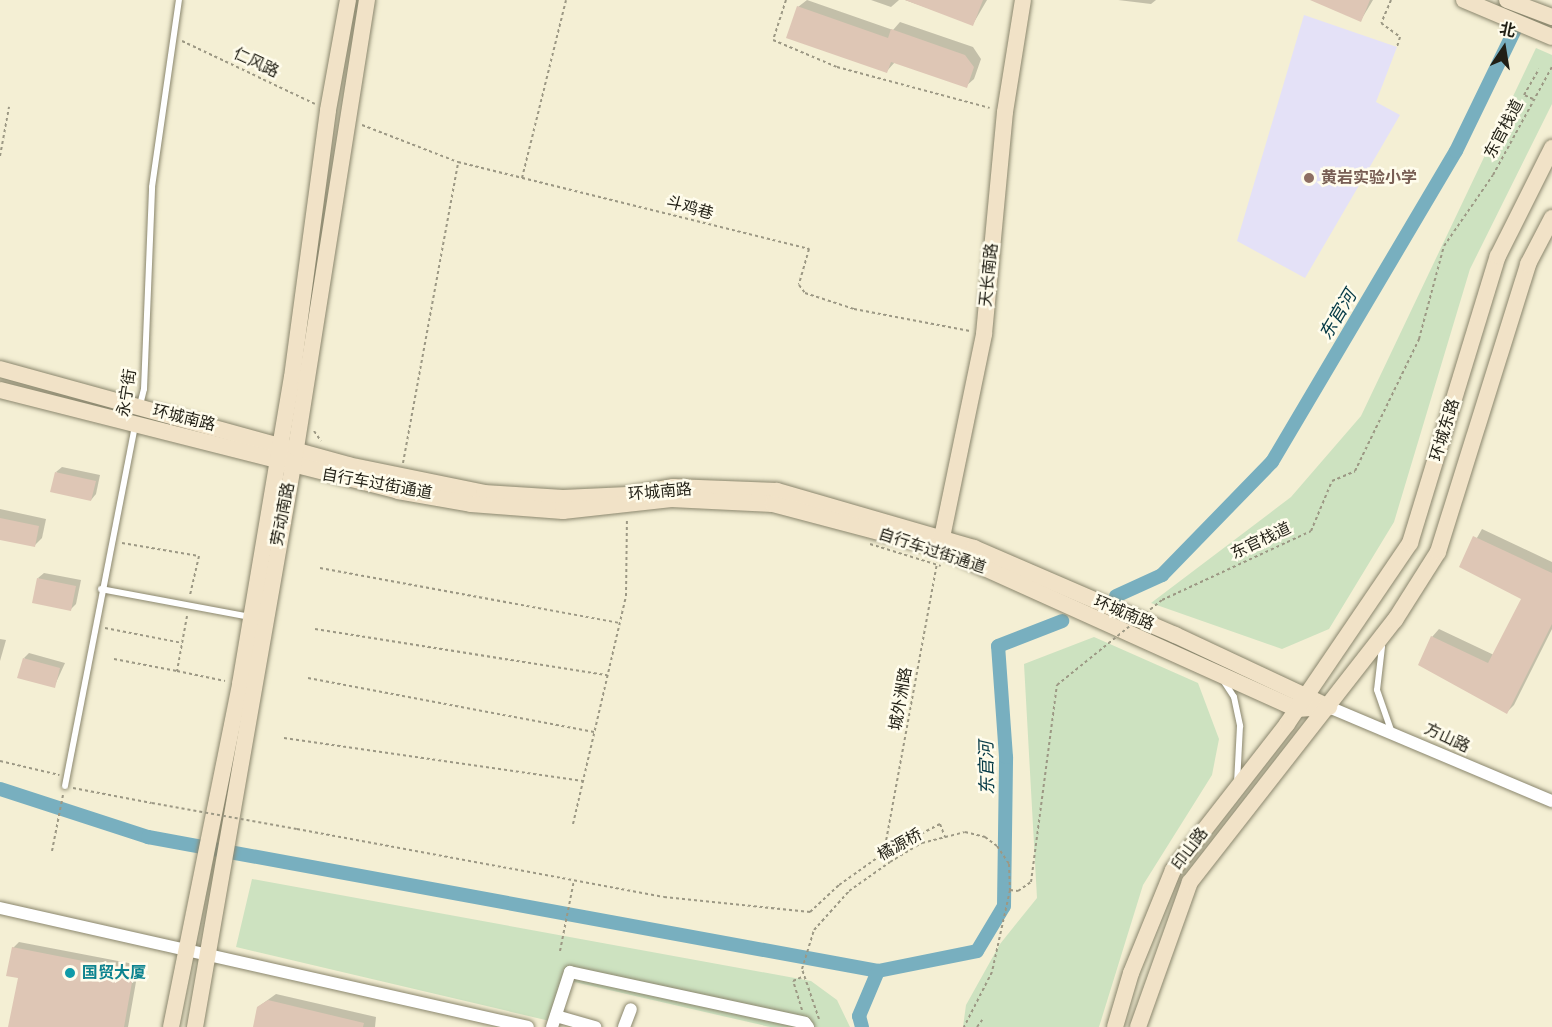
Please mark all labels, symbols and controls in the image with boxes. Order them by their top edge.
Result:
north arrow [1474,18,1534,78]
text: 北 [1498,19,1518,41]
street label: 仁风路 [230,44,282,82]
street label: 东官栈道 [1481,96,1527,162]
place label: 黄岩实验小学 [1321,168,1417,188]
marker: 黄岩实验小学 [1302,171,1316,185]
street label: 斗鸡巷 [664,192,716,224]
street label: 天长南路 [976,242,1002,308]
water label: 东官河 [1315,286,1361,344]
street label: 永宁街 [114,368,140,418]
street label: 环城东路 [1426,397,1464,463]
street label: 环城南路 [151,401,217,435]
street label: 自行车过街通道 [320,465,434,503]
street label: 环城南路 [627,480,693,504]
street label: 劳动南路 [267,481,299,547]
street label: 东官栈道 [1228,519,1294,563]
street label: 自行车过街通道 [876,525,988,577]
street label: 环城南路 [1091,592,1157,634]
street label: 城外洲路 [886,666,916,732]
street label: 方山路 [1421,719,1473,757]
water label: 东官河 [976,741,998,795]
street label: 印山路 [1168,824,1212,874]
street label: 橘源桥 [874,825,926,865]
place label: 国贸大厦 [82,963,146,983]
marker: 国贸大厦 [63,966,77,980]

